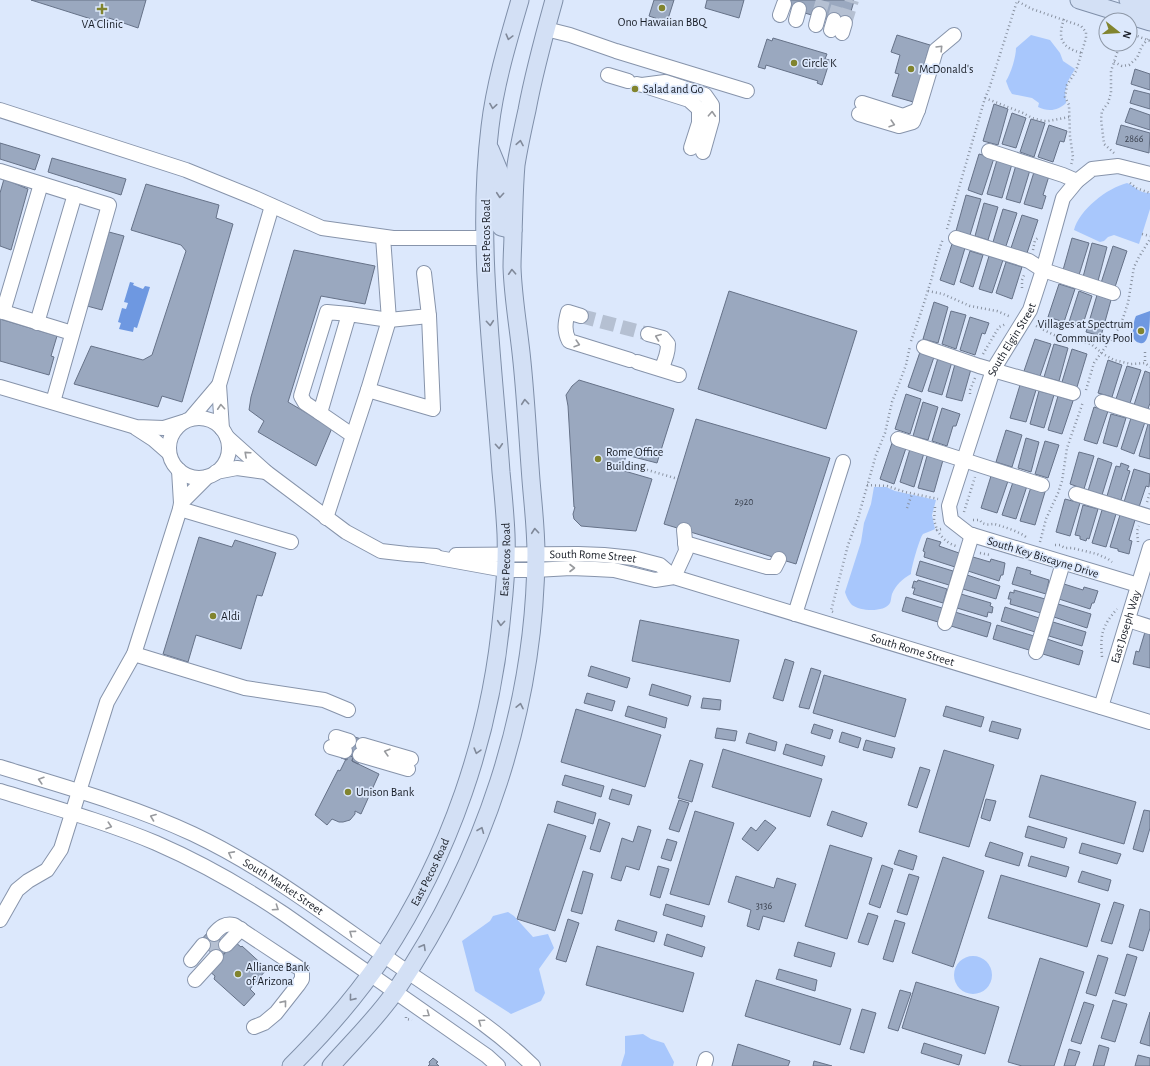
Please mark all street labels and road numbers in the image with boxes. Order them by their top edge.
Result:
street label: East Pecos Road [480,199,492,273]
street label: South Elgin Street [985,301,1038,378]
street label: East Pecos Road [498,522,512,597]
street label: South Key Biscayne Drive [986,534,1100,581]
street label: South Rome Street [549,548,638,565]
street label: East Joseph Way [1109,589,1143,665]
street label: South Rome Street [869,631,956,668]
street label: East Pecos Road [409,836,451,908]
street label: South Market Street [241,856,326,917]

